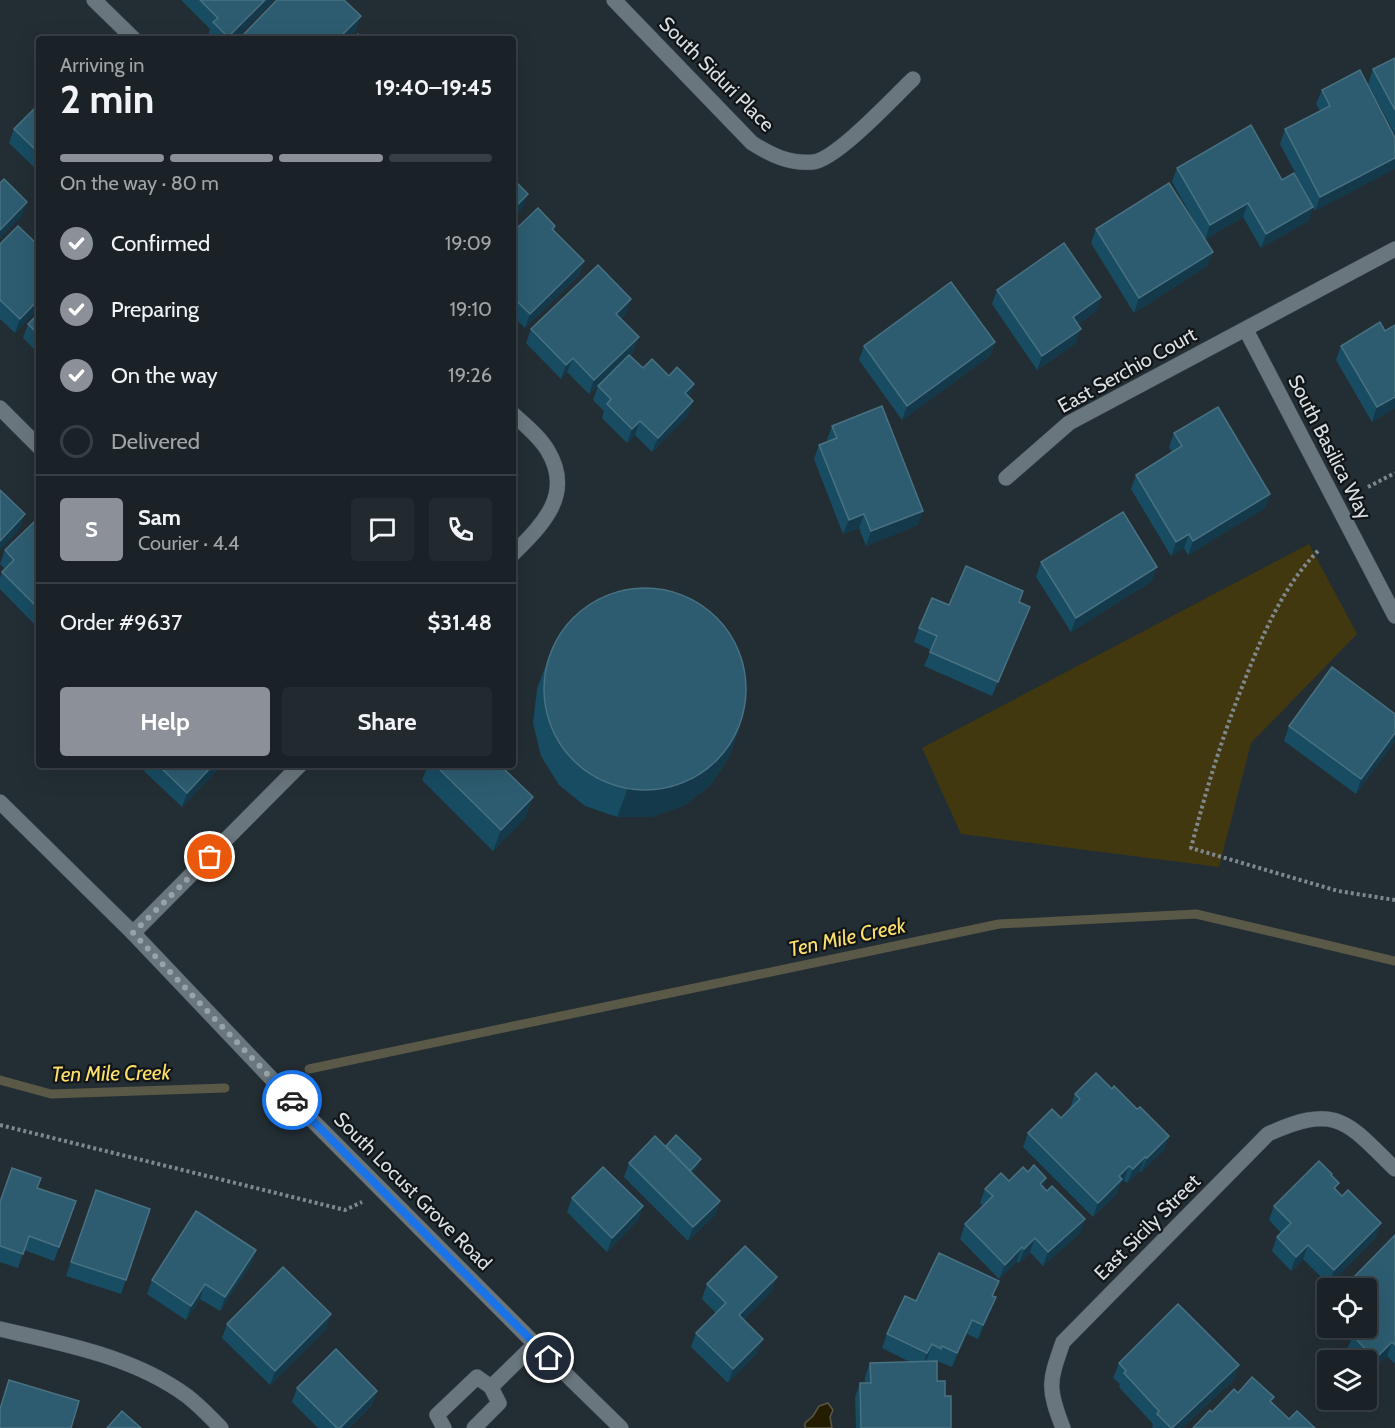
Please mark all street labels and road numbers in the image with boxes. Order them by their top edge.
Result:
street label: South Siduri Place [655,12,779,136]
street label: East Serchio Court [1054,322,1201,418]
street label: South Basilica Way [1283,371,1377,523]
street label: South Locust Grove Road [329,1107,497,1275]
street label: East Sicily Street [1089,1169,1205,1285]

